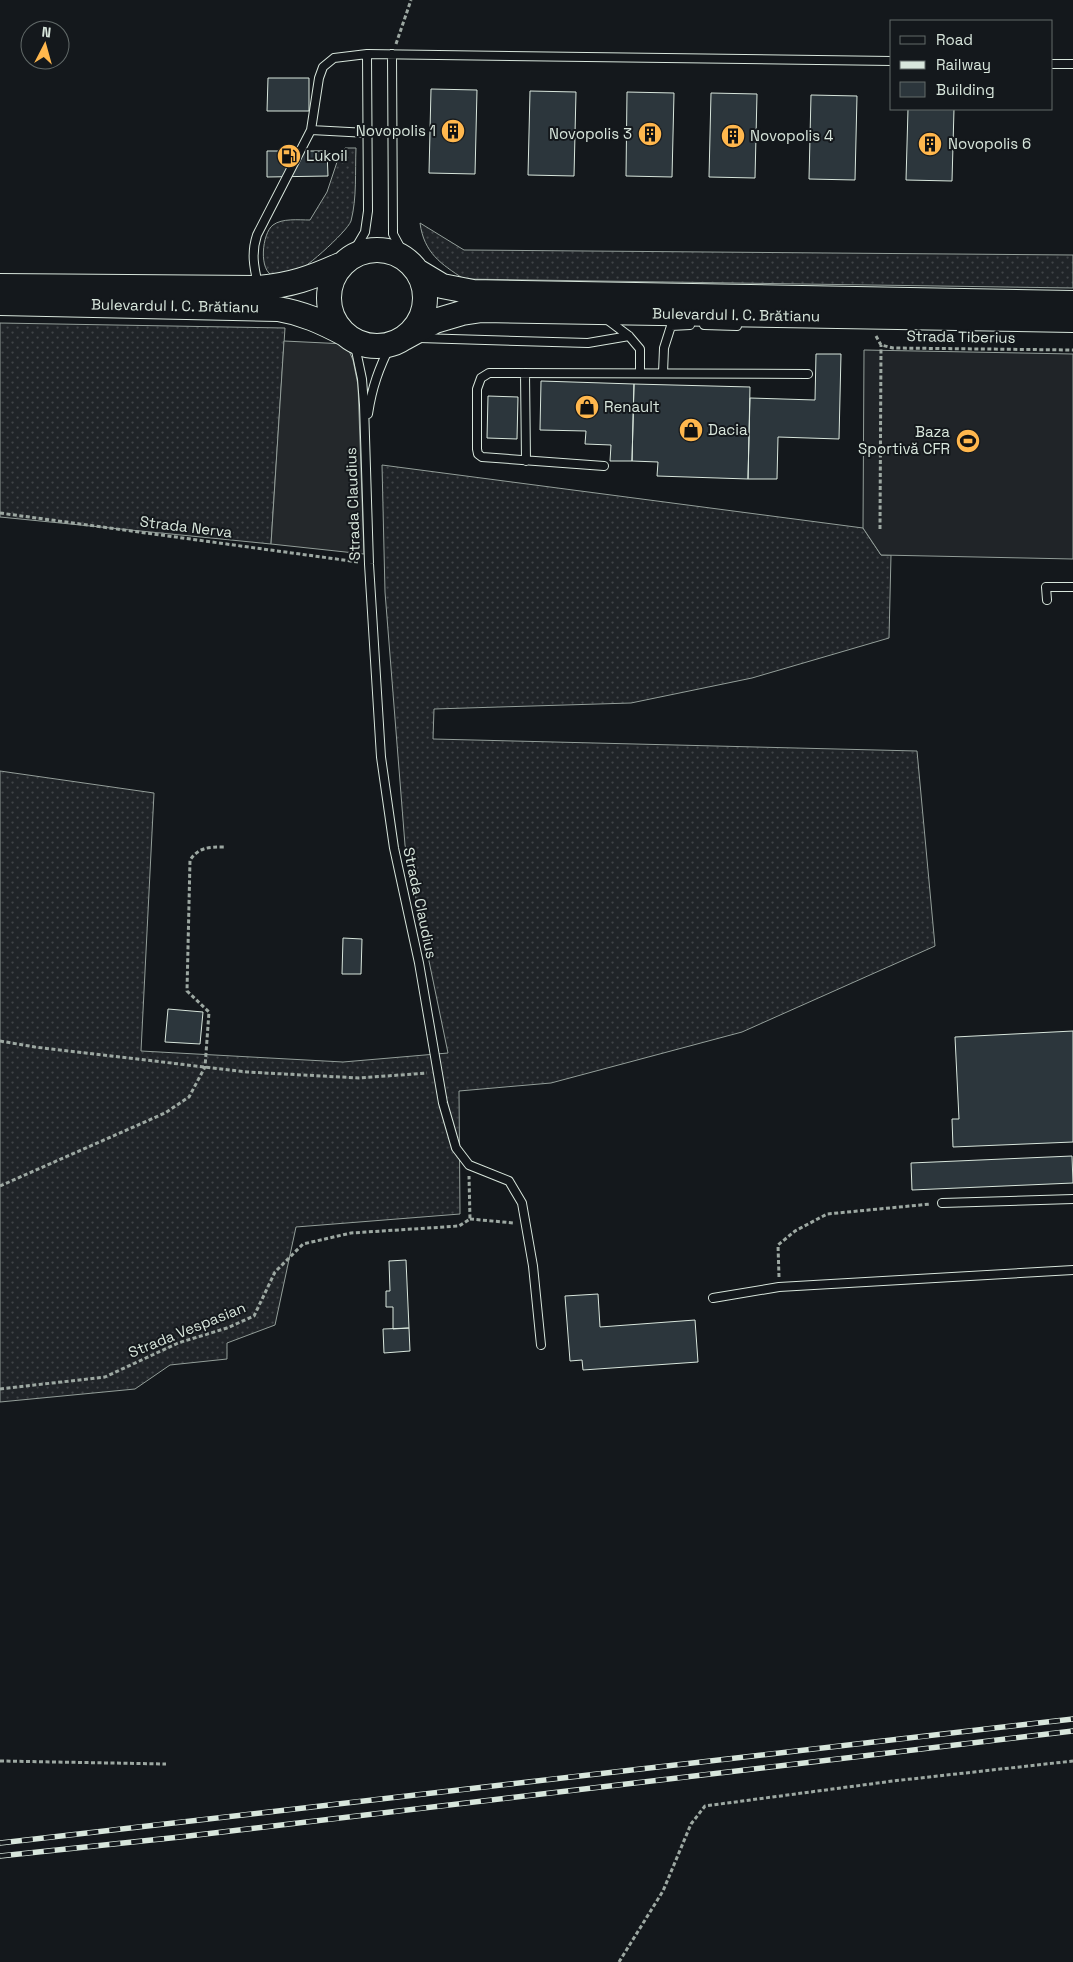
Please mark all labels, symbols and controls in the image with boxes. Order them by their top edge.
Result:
north arrow [20,20,70,70]
legend [890,20,1053,110]
text: N [41,23,52,42]
text: Road [936,30,973,49]
text: Railway [936,55,991,74]
text: Building [936,80,995,99]
building icon: Novopolis 1 [440,118,466,144]
place label: Novopolis 1 [356,121,436,140]
building icon: Novopolis 3 [637,121,663,147]
building icon: Novopolis 4 [720,123,746,149]
place label: Novopolis 3 [549,124,632,143]
place label: Novopolis 4 [750,126,833,145]
building icon: Novopolis 6 [917,131,943,157]
place label: Novopolis 6 [948,134,1031,153]
fuel station icon: Lukoil [276,143,302,169]
place label: Lukoil [306,146,348,165]
street label: Bulevardul I. C. Brătianu [91,295,259,316]
street label: Bulevardul I. C. Brătianu [652,304,820,325]
street label: Strada Tiberius [906,326,1016,347]
shop icon: Renault [574,394,600,420]
place label: Renault [604,397,660,416]
shop icon: Dacia [678,417,704,443]
place label: Dacia [708,420,748,439]
place label: Baza Sportivă CFR [858,422,950,458]
sports icon: Baza Sportivă CFR [955,428,981,454]
street label: Strada Claudius [341,447,364,561]
street label: Strada Nerva [139,511,234,542]
street label: Strada Claudius [399,845,442,960]
street label: Strada Vespasian [125,1297,248,1362]

